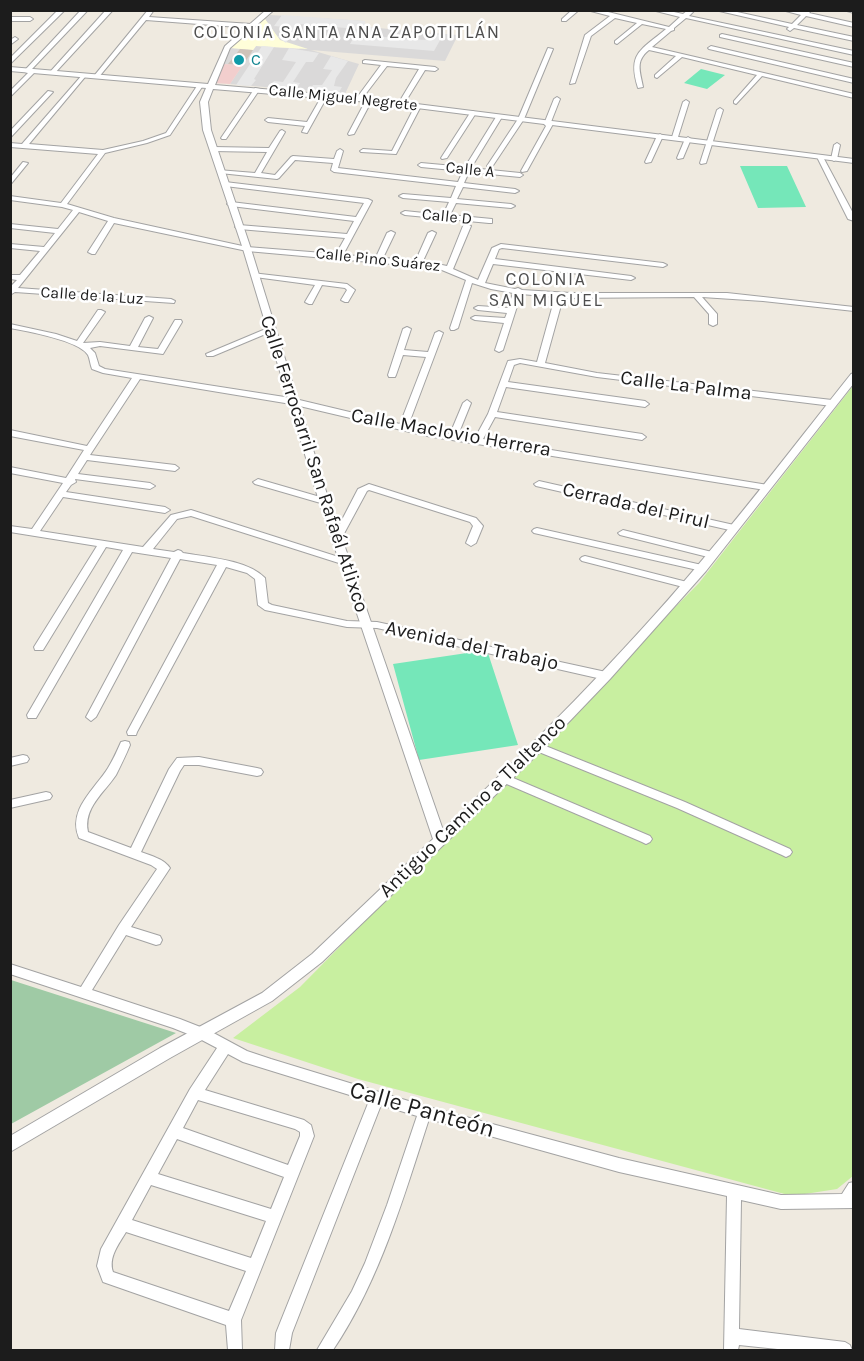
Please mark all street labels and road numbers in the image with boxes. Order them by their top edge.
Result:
street label: Calle Miguel Negrete [268,81,418,115]
street label: Calle A [445,158,495,182]
street label: Calle D [421,205,473,229]
street label: Calle Pino Suárez [315,244,441,276]
street label: Calle de la Luz [40,283,144,309]
street label: Calle Ferrocarril San Rafaél Atlixco [255,312,373,616]
street label: Calle La Palma [619,366,753,406]
street label: Calle Maclovio Herrera [349,404,553,462]
street label: Cerrada del Pirul [560,477,712,535]
street label: Avenida del Trabajo [383,616,561,676]
street label: Antiguo Camino a Tlaltenco [374,711,572,903]
street label: Calle Panteón [346,1076,498,1144]

